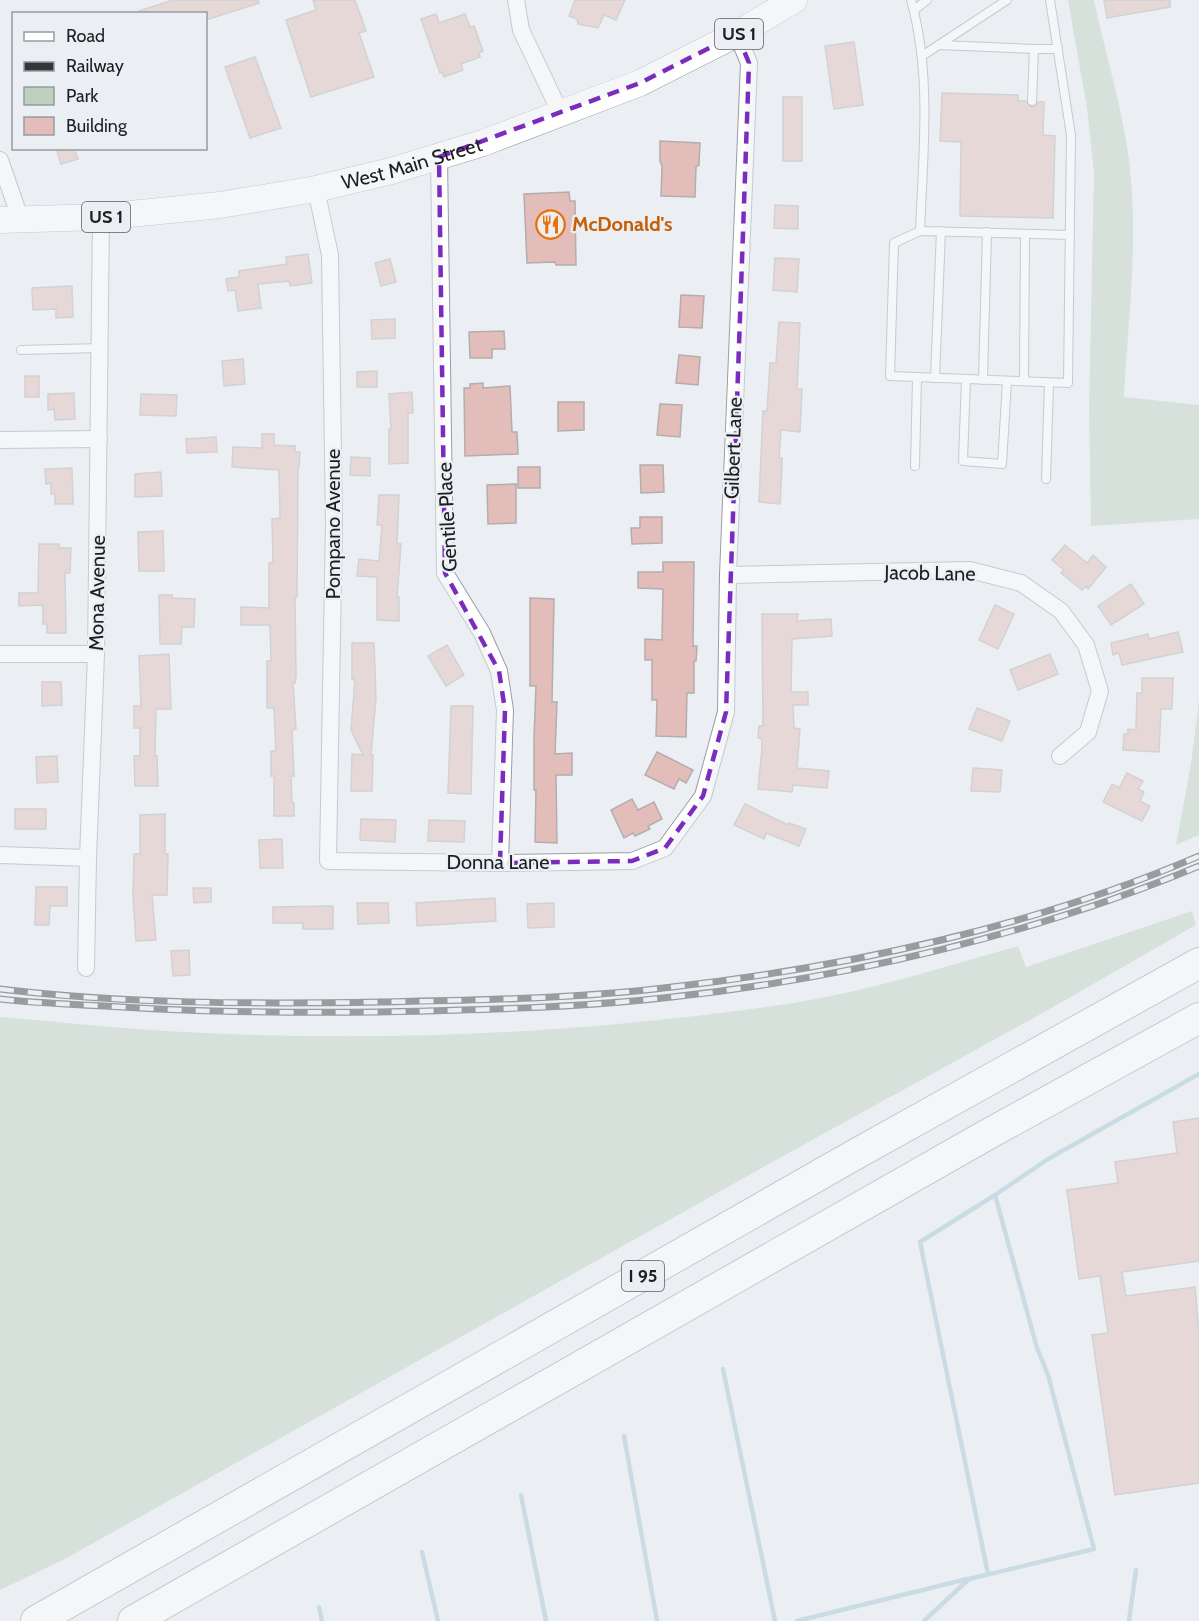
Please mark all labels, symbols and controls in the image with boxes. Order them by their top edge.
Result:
legend [12,12,207,150]
road number: US 1 [715,19,763,49]
text: Road [66,25,105,47]
text: Railway [66,55,124,77]
text: Park [66,85,99,107]
text: Building [66,115,128,137]
street label: West Main Street [339,132,485,194]
road number: US 1 [82,202,130,232]
restaurant icon: McDonald's [535,208,567,240]
place label: McDonald's [572,212,673,236]
street label: Gilbert Lane [719,396,747,500]
street label: Pompano Avenue [321,449,345,599]
street label: Gentile Place [432,462,462,572]
street label: Mona Avenue [84,535,110,651]
street label: Jacob Lane [883,560,976,586]
street label: Donna Lane [447,850,549,874]
road number: I 95 [622,1261,664,1291]

